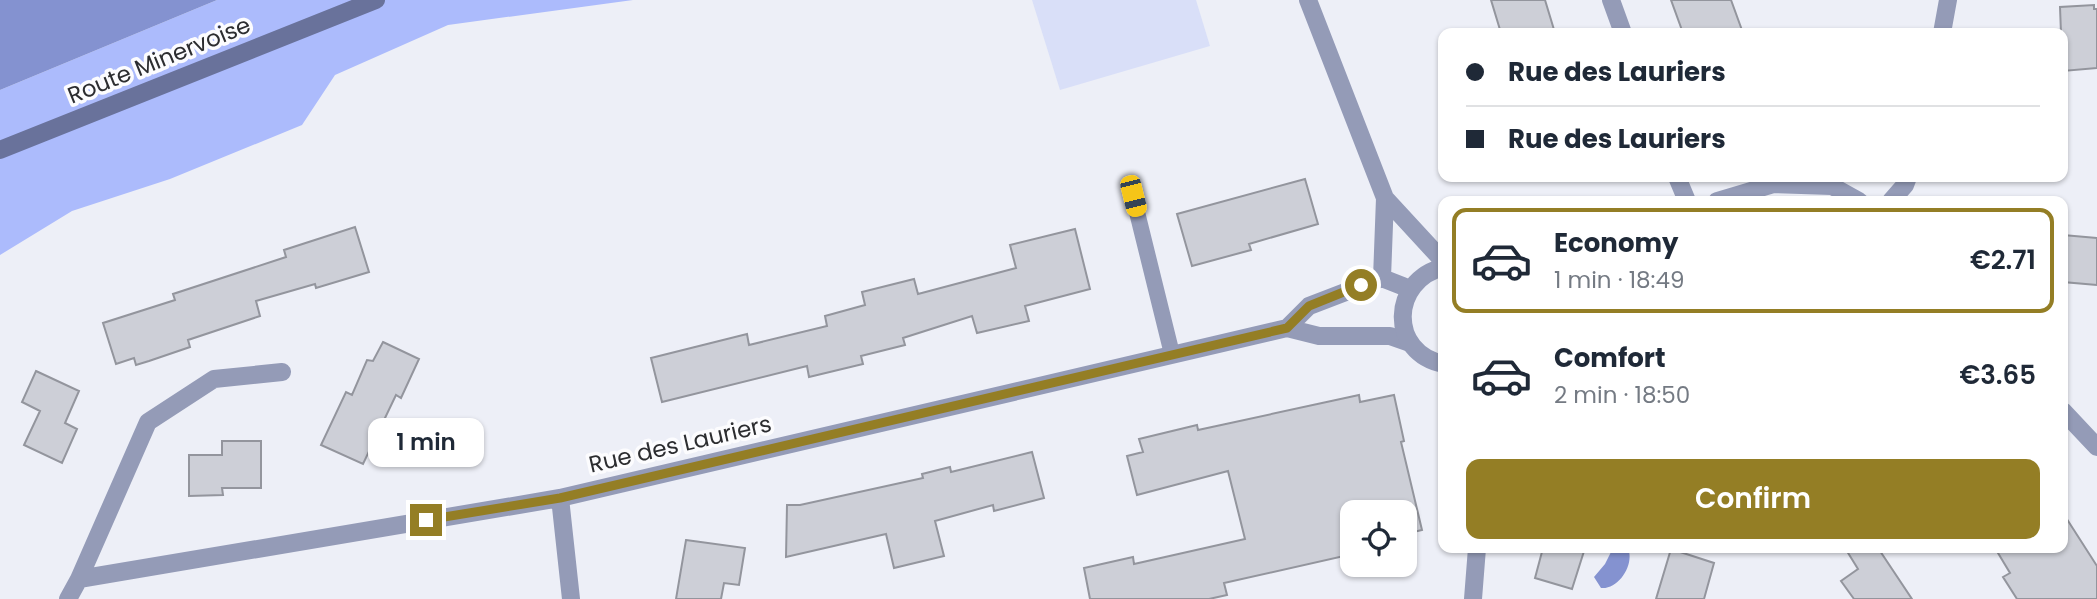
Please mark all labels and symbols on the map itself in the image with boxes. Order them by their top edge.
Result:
street label: Route Minervoise [63,9,255,111]
car [1118,173,1149,219]
route start [1345,269,1377,301]
street label: Rue des Lauriers [586,407,774,481]
callout: 1 min [368,419,484,468]
route end [410,504,442,536]

